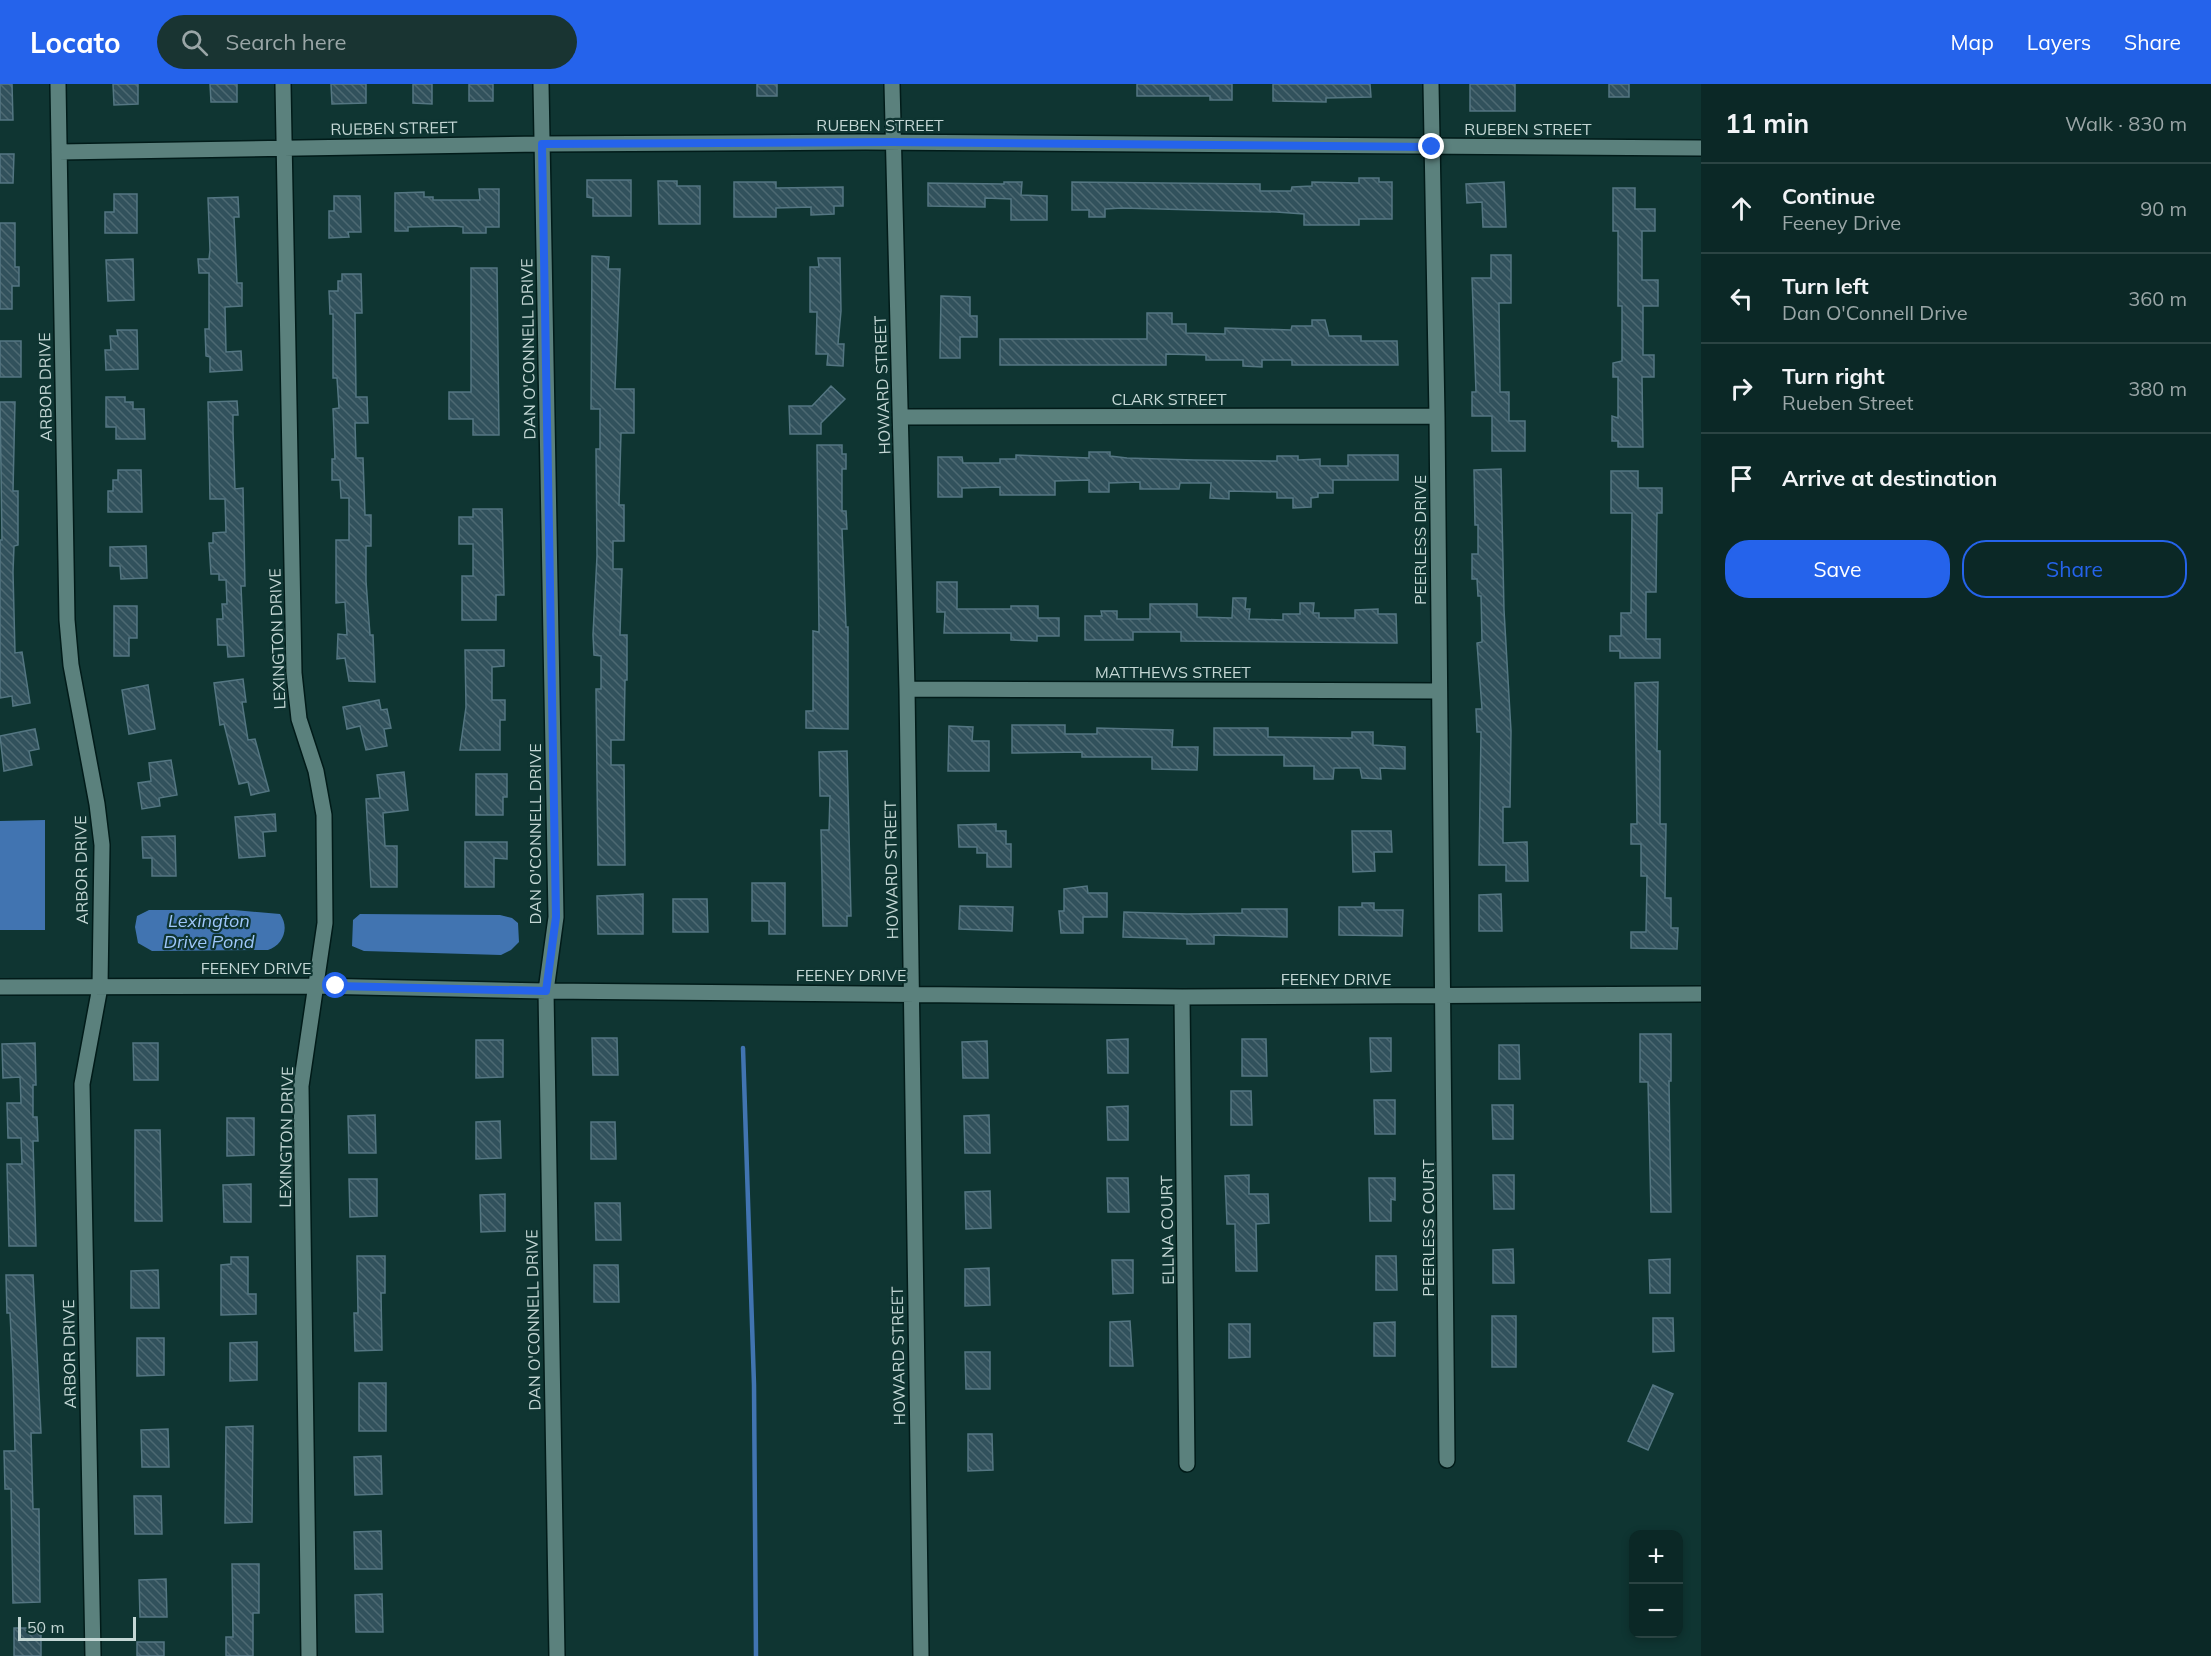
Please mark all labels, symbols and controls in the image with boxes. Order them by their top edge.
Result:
search box [157,15,577,69]
text: Locato [30,25,121,60]
icon: search [178,26,211,59]
text: Search here [226,28,346,56]
text: Map [1951,29,1994,55]
text: Layers [2027,29,2091,55]
text: Share [2124,29,2181,55]
text: 11 min [1725,107,1809,140]
text: Walk · 830 m [2065,111,2187,136]
street label: RUEBEN STREET [816,115,944,135]
street label: RUEBEN STREET [330,117,458,139]
street label: RUEBEN STREET [1464,119,1592,139]
route end [1418,133,1444,159]
text: Continue [1782,182,1875,210]
icon: ahead [1725,192,1758,225]
text: 90 m [2140,196,2187,221]
text: Feeney Drive [1782,210,1901,235]
street label: DAN O'CONNELL DRIVE [516,258,540,440]
text: Turn left [1782,272,1869,300]
icon: left [1725,282,1758,315]
text: 360 m [2128,286,2187,311]
text: Dan O'Connell Drive [1782,300,1968,325]
street label: HOWARD STREET [870,315,894,455]
street label: ARBOR DRIVE [34,332,56,442]
text: Turn right [1782,362,1885,390]
icon: right [1725,372,1758,405]
text: 380 m [2128,376,2187,401]
street label: CLARK STREET [1111,389,1227,409]
text: Rueben Street [1782,390,1913,415]
icon: arrive [1725,462,1758,495]
text: Arrive at destination [1782,464,1997,492]
street label: PEERLESS DRIVE [1410,475,1430,605]
button: Save [1725,540,1950,598]
button: Share [1962,540,2187,598]
street label: LEXINGTON DRIVE [265,568,289,710]
street label: MATTHEWS STREET [1095,662,1251,682]
street label: DAN O'CONNELL DRIVE [525,743,545,925]
street label: HOWARD STREET [880,800,902,940]
street label: ARBOR DRIVE [70,815,92,925]
water label: Lexington Drive Pond [163,909,255,953]
street label: FEENEY DRIVE [201,958,311,978]
street label: FEENEY DRIVE [796,965,906,985]
street label: FEENEY DRIVE [1281,969,1391,989]
route start [322,972,348,998]
street label: LEXINGTON DRIVE [275,1066,297,1208]
street label: PEERLESS COURT [1418,1159,1438,1297]
street label: ELLNA COURT [1156,1175,1178,1285]
street label: DAN O'CONNELL DRIVE [521,1229,545,1411]
street label: HOWARD STREET [887,1286,909,1426]
street label: ARBOR DRIVE [58,1299,80,1409]
map controls [1629,1530,1683,1638]
button: + [1629,1530,1683,1584]
button: − [1629,1584,1683,1638]
scale bar [18,1614,136,1642]
text: 50 m [27,1617,64,1637]

